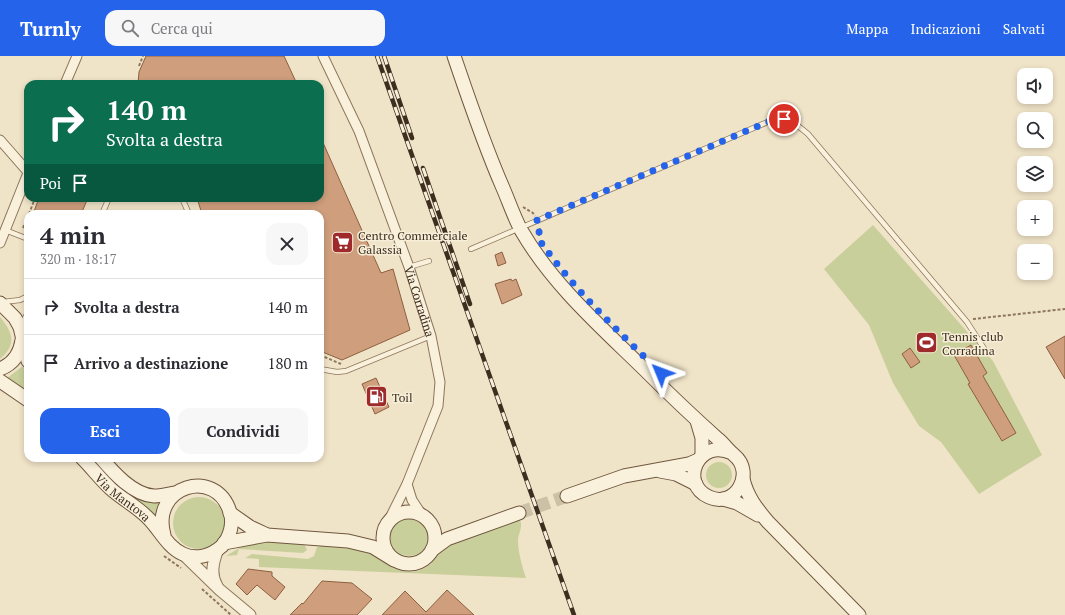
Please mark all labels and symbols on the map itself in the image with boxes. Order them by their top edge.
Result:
pin [767,102,801,136]
place label: Centro Commerciale Galassia [358,228,468,257]
supermarket icon: Centro Commerciale Galassia [330,229,356,255]
street label: Via Corradina [402,264,438,339]
place label: Tennis club Corradina [942,329,1004,358]
sports icon: Tennis club Corradina [914,330,940,356]
position arrow [640,352,682,394]
fuel station icon: Toil [363,384,389,410]
place label: Toil [392,390,413,405]
street label: Via Mantova [92,470,154,524]

